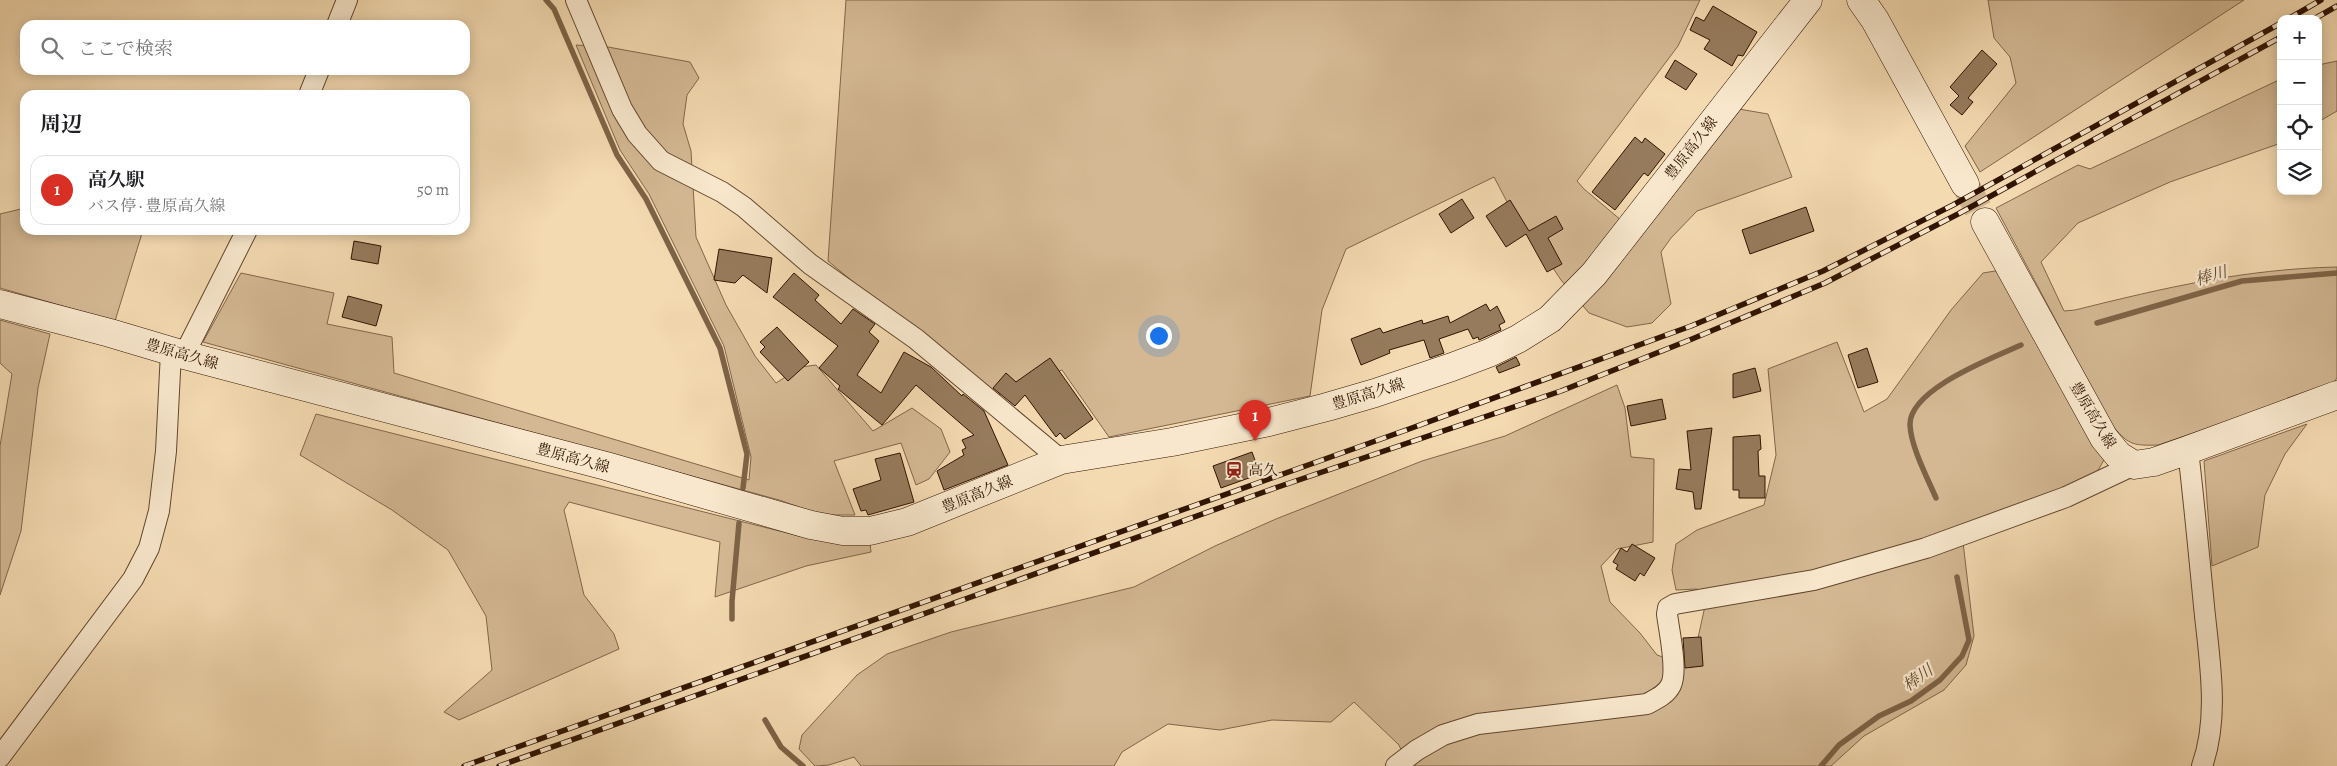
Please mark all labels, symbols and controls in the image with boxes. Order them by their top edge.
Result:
map controls [2277,15,2322,195]
button: + [2277,15,2322,60]
search box [20,20,470,75]
icon: search [38,34,66,62]
text: ここで検索 [78,36,173,62]
button: − [2277,60,2322,105]
button: locate [2277,105,2322,150]
text: 周辺 [40,110,82,138]
street label: 豊原高久線 [1660,112,1722,184]
button: layers [2277,150,2322,195]
text: 高久駅 [88,167,145,193]
text: 1 [54,179,60,201]
text: 50 m [417,179,449,201]
text: バス停 · 豊原高久線 [88,195,226,217]
water label: 棒川 [2193,260,2231,291]
your location [1146,323,1172,349]
street label: 豊原高久線 [143,334,221,374]
street label: 豊原高久線 [1329,373,1407,415]
street label: 豊原高久線 [2065,378,2121,452]
pin: 1 [1239,400,1271,441]
street label: 豊原高久線 [534,439,612,477]
station icon: 高久 [1224,460,1244,480]
place label: 高久 [1248,460,1278,480]
street label: 豊原高久線 [938,471,1016,517]
water label: 棒川 [1899,659,1939,696]

